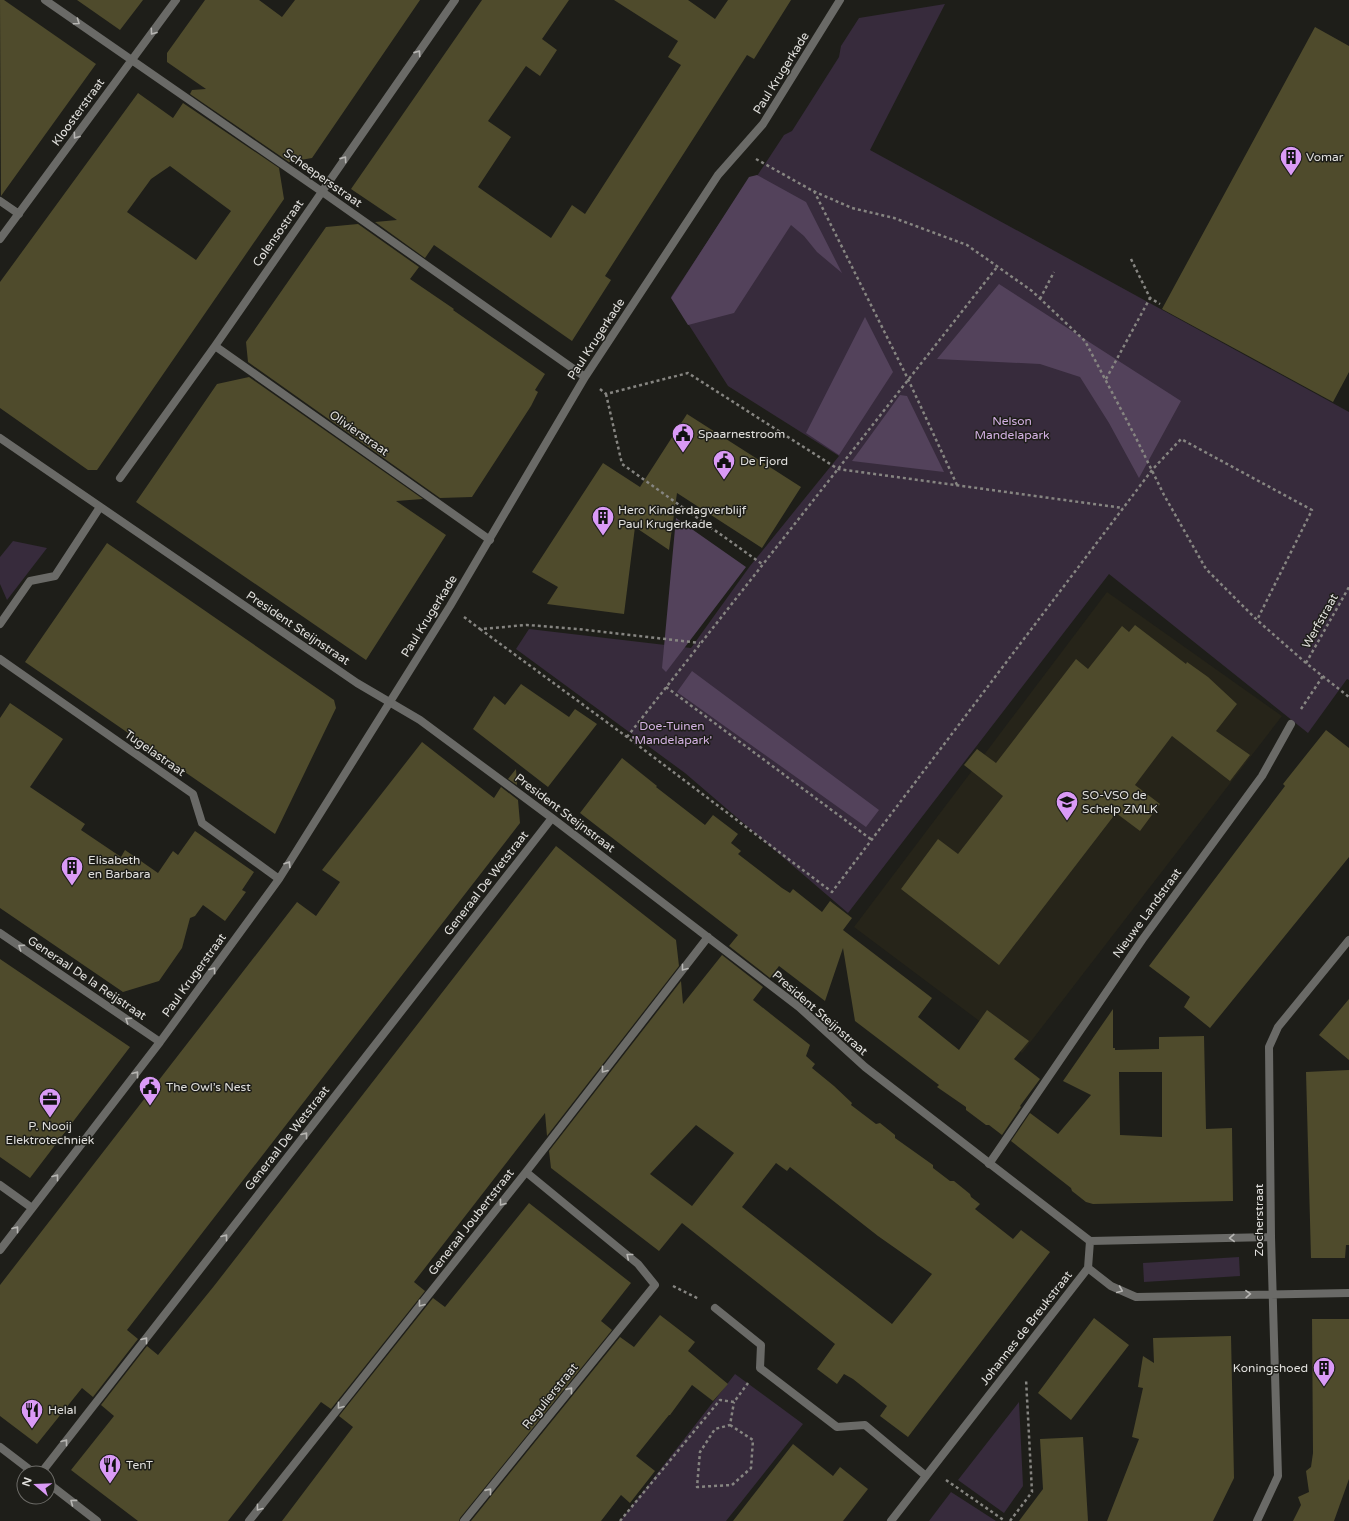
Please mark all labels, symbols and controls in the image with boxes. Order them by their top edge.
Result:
one-way arrow [73,17,80,24]
one-way arrow [151,27,158,34]
street label: Paul Krugerkade [750,29,812,117]
one-way arrow [413,50,420,57]
street label: Kloosterstraat [49,75,107,148]
one-way arrow [74,132,81,139]
building icon: Vomar [1278,144,1304,177]
street label: Scheepersstraat [281,146,365,210]
place label: Vomar [1306,150,1344,164]
one-way arrow [339,157,346,164]
street label: Colensostraat [250,197,306,269]
street label: Paul Krugerkade [564,295,628,382]
street label: Olivierstraat [327,407,392,459]
park label: Nelson Mandelapark [974,414,1050,442]
public building icon: Spaarnestroom [670,421,696,454]
place label: Spaarnestroom [698,427,785,441]
public building icon: De Fjord [711,448,737,481]
place label: De Fjord [740,454,788,468]
place label: Hero Kinderdagverblijf Paul Krugerkade [618,503,747,531]
building icon: Hero Kinderdagverblijf Paul Krugerkade [590,504,616,537]
street label: Paul Krugerkade [398,572,460,660]
street label: President Steijnstraat [244,588,353,668]
street label: Werfstraat [1299,591,1341,651]
park label: Doe-Tuinen 'Mandelapark' [632,719,712,747]
street label: Tugelastraat [122,727,188,779]
street label: President Steijnstraat [512,771,618,855]
place label: SO-VSO de Schelp ZMLK [1082,788,1158,816]
school or university icon: SO-VSO de Schelp ZMLK [1054,789,1080,822]
street label: Generaal De Wetstraat [441,828,531,938]
place label: Elisabeth en Barbara [88,853,151,881]
building icon: Elisabeth en Barbara [59,854,85,887]
one-way arrow [284,861,291,868]
street label: Nieuwe Landstraat [1110,865,1184,961]
street label: Paul Krugerstraat [159,930,229,1019]
street label: Generaal De la Reijstraat [25,933,149,1023]
one-way arrow [18,944,25,952]
one-way arrow [682,963,689,970]
one-way arrow [208,967,215,974]
street label: President Steijnstraat [769,968,871,1058]
one-way arrow [125,1017,132,1025]
one-way arrow [602,1066,609,1073]
one-way arrow [131,1072,138,1079]
public building icon: The Owl’s Nest [137,1074,163,1107]
place label: The Owl’s Nest [166,1080,251,1094]
street label: Generaal De Wetstraat [242,1083,332,1193]
office icon: P. Nooij Elektrotechniek [37,1086,63,1119]
place label: P. Nooij Elektrotechniek [6,1119,95,1147]
one-way arrow [300,1132,307,1139]
street label: Generaal Joubertstraat [425,1166,517,1278]
one-way arrow [52,1175,59,1182]
street label: Zocherstraat [1252,1183,1266,1256]
one-way arrow [499,1198,506,1205]
one-way arrow [11,1227,18,1234]
one-way arrow [1229,1233,1235,1242]
one-way arrow [220,1235,227,1242]
one-way arrow [626,1254,633,1261]
street label: Johannes de Breukstraat [977,1268,1075,1388]
one-way arrow [1115,1285,1123,1293]
one-way arrow [1245,1290,1251,1298]
one-way arrow [419,1300,426,1307]
one-way arrow [140,1337,147,1344]
building icon: Koningshoed [1311,1355,1337,1388]
street label: Regulierstraat [519,1360,581,1432]
place label: Koningshoed [1233,1361,1308,1375]
one-way arrow [566,1387,573,1394]
restaurant icon: Helal [19,1397,45,1430]
one-way arrow [338,1402,345,1409]
place label: Helal [48,1403,76,1417]
one-way arrow [60,1440,67,1447]
restaurant icon: TenT [97,1452,123,1485]
place label: TenT [126,1458,154,1472]
north arrow [16,1465,56,1505]
text: N [19,1476,35,1488]
one-way arrow [484,1488,491,1495]
one-way arrow [70,1500,77,1507]
one-way arrow [257,1504,264,1511]

